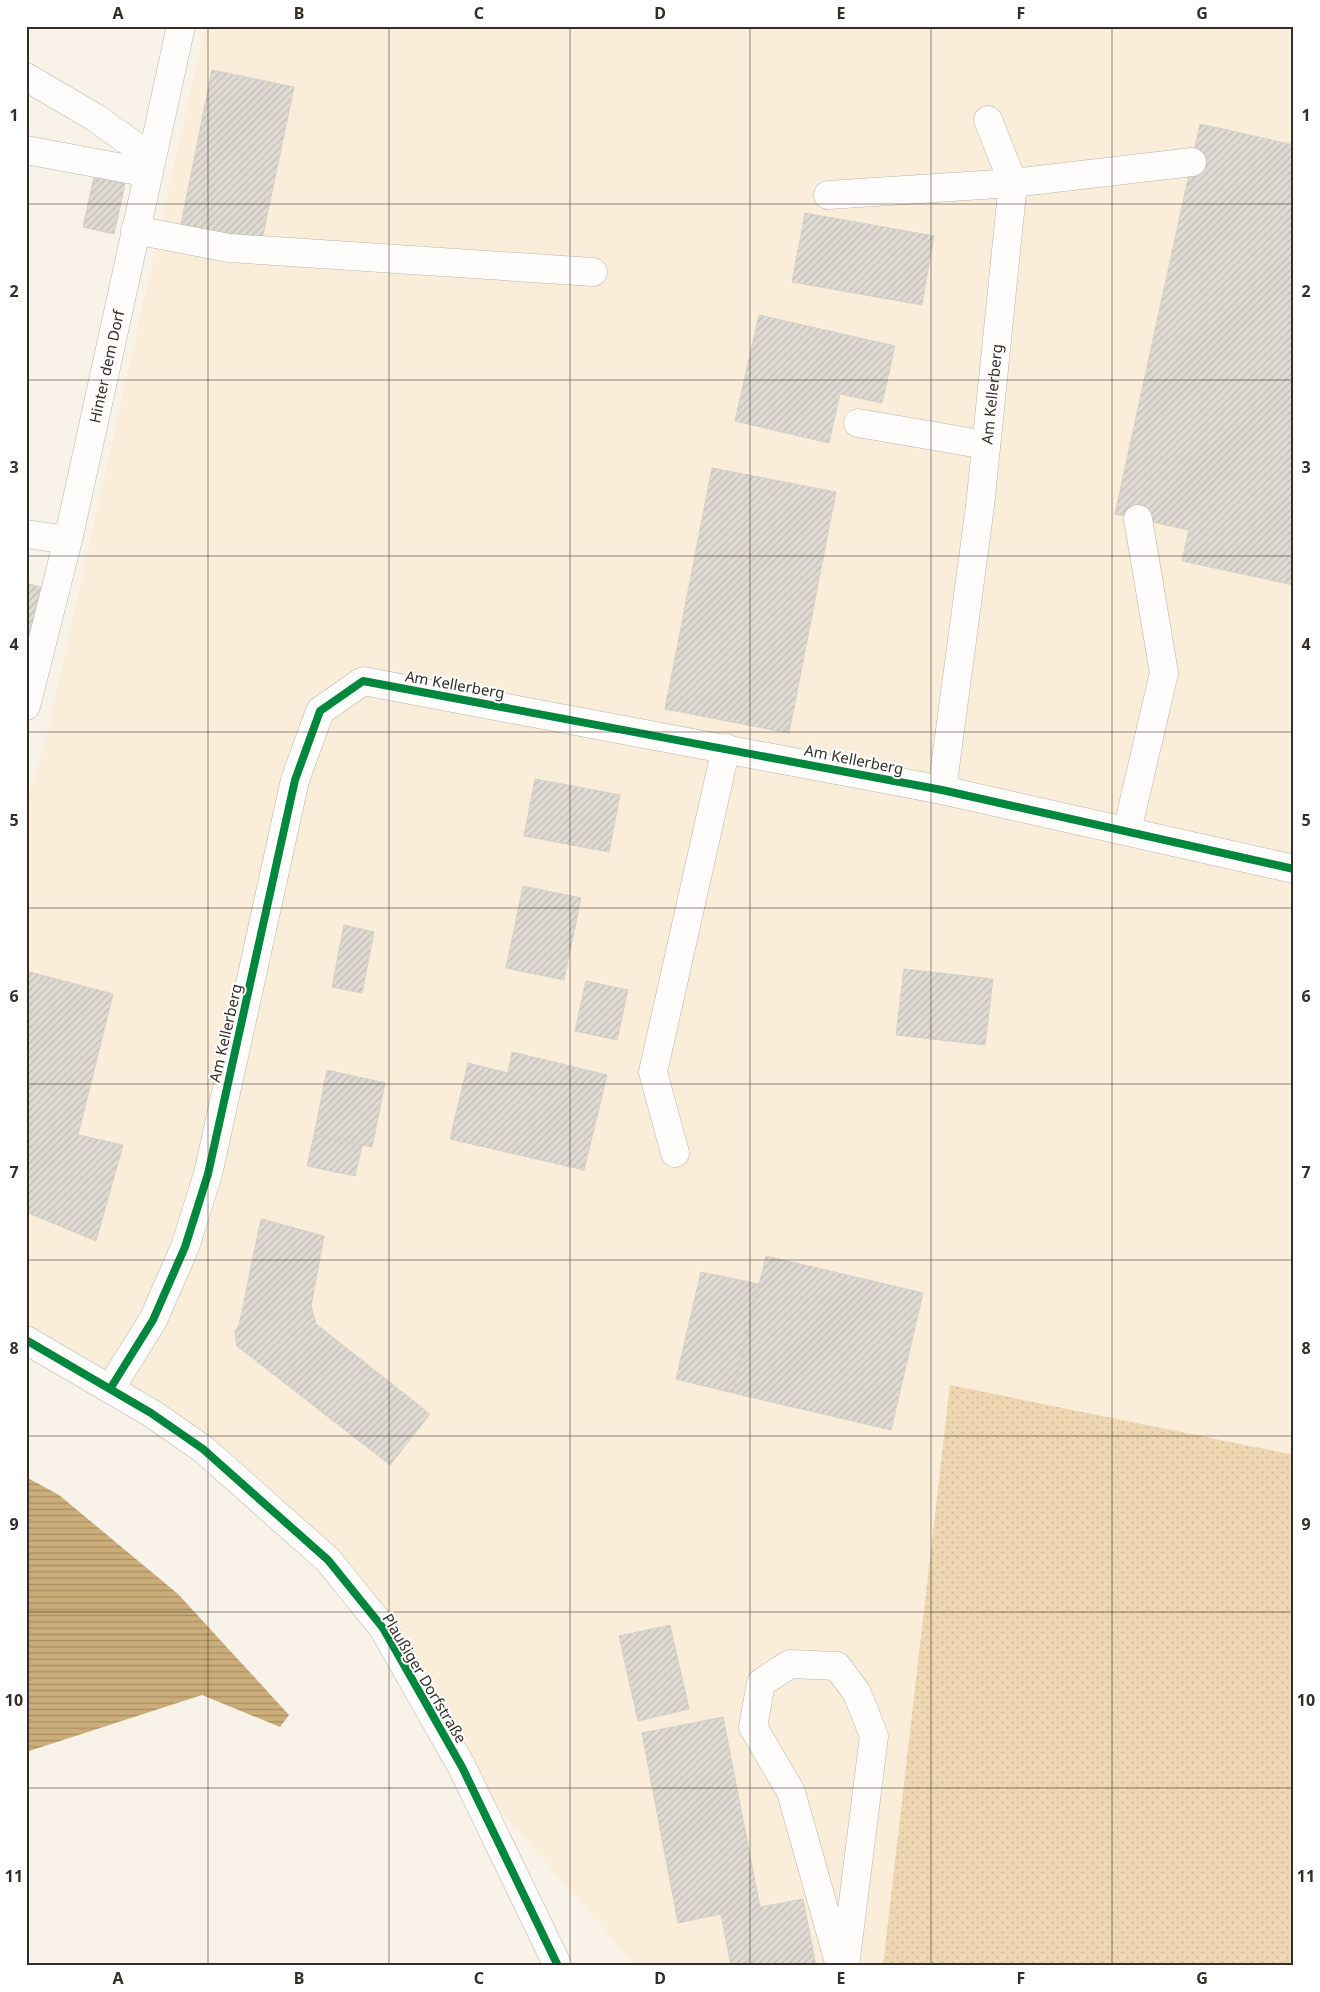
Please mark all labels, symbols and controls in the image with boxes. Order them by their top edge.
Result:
text: A [112,2,124,24]
text: B [294,2,304,24]
text: C [474,2,484,24]
text: D [654,2,666,24]
text: E [837,2,846,24]
text: F [1017,2,1025,24]
text: G [1196,2,1208,24]
text: 1 [9,104,19,126]
text: 1 [1301,104,1311,126]
text: 2 [9,280,19,302]
text: 2 [1301,280,1311,302]
street label: Hinter dem Dorf [84,307,128,425]
street label: Am Kellerberg [976,343,1006,445]
text: 3 [9,456,19,478]
text: 3 [1301,456,1311,478]
text: 4 [9,633,19,655]
text: 4 [1301,633,1311,655]
street label: Am Kellerberg [404,665,506,703]
street label: Am Kellerberg [803,740,905,778]
text: 5 [9,809,19,831]
text: 5 [1301,809,1311,831]
street label: Am Kellerberg [204,982,246,1084]
text: 6 [9,985,19,1007]
text: 6 [1301,985,1311,1007]
text: 7 [9,1161,19,1183]
text: 7 [1301,1161,1311,1183]
text: 8 [9,1337,19,1359]
text: 8 [1301,1337,1311,1359]
text: 9 [9,1513,19,1535]
text: 9 [1301,1513,1311,1535]
street label: Plaußiger Dorfstraße [378,1609,472,1747]
text: 10 [5,1689,23,1711]
text: 10 [1297,1689,1315,1711]
text: 11 [5,1865,23,1887]
text: 11 [1297,1865,1315,1887]
text: A [112,1967,124,1989]
text: B [294,1967,304,1989]
text: C [474,1967,484,1989]
text: D [654,1967,666,1989]
text: E [837,1967,846,1989]
text: F [1017,1967,1025,1989]
text: G [1196,1967,1208,1989]

